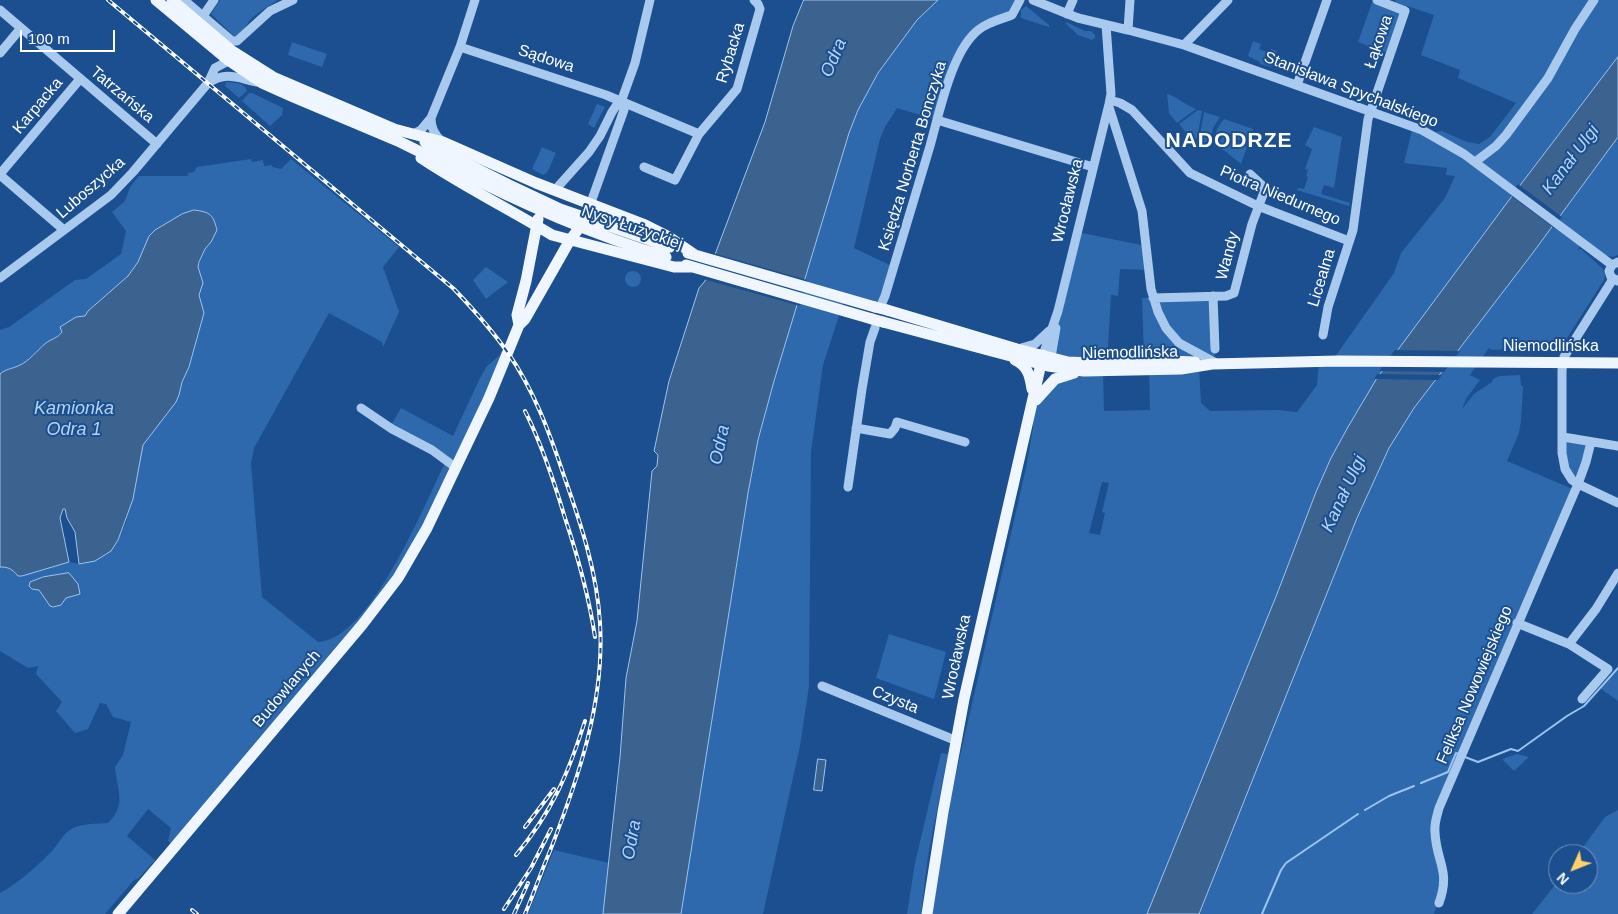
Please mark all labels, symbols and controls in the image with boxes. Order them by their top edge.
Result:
street label: Łąkowa [1361,13,1397,71]
scale bar [22,20,118,52]
street label: Rybacka [713,20,749,86]
text: 100 m [28,30,70,47]
water label: Odra [816,35,852,81]
street label: Sądowa [516,41,576,77]
street label: Stanisława Spychalskiego [1261,48,1441,132]
street label: Księdza Norberta Bonczyka [875,59,951,253]
street label: Tatrzańska [86,63,158,127]
street label: Karpacka [9,74,67,138]
water label: Kanał Ulgi [1538,121,1604,199]
district label: NADODRZE [1165,128,1293,154]
street label: Luboszycka [53,153,129,223]
street label: Wrocławska [1048,157,1088,245]
street label: Piotra Niedurnego [1217,162,1343,230]
street label: Nysy Łużyckiej [579,202,685,254]
street label: Wandy [1212,230,1244,282]
street label: Licealna [1304,247,1340,309]
street label: Niemodlińska [1503,337,1599,357]
street label: Niemodlińska [1082,343,1178,363]
water label: Kamionka Odra 1 [34,398,114,440]
water label: Odra [705,423,735,467]
water label: Kanał Ulgi [1317,452,1371,536]
street label: Feliksa Nowowiejskiego [1433,603,1517,767]
street label: Wrocławska [939,613,975,701]
street label: Budowlanych [249,646,325,732]
street label: Czysta [869,682,921,718]
water label: Odra [618,818,646,862]
north arrow [1548,844,1598,894]
text: N [1554,870,1572,888]

